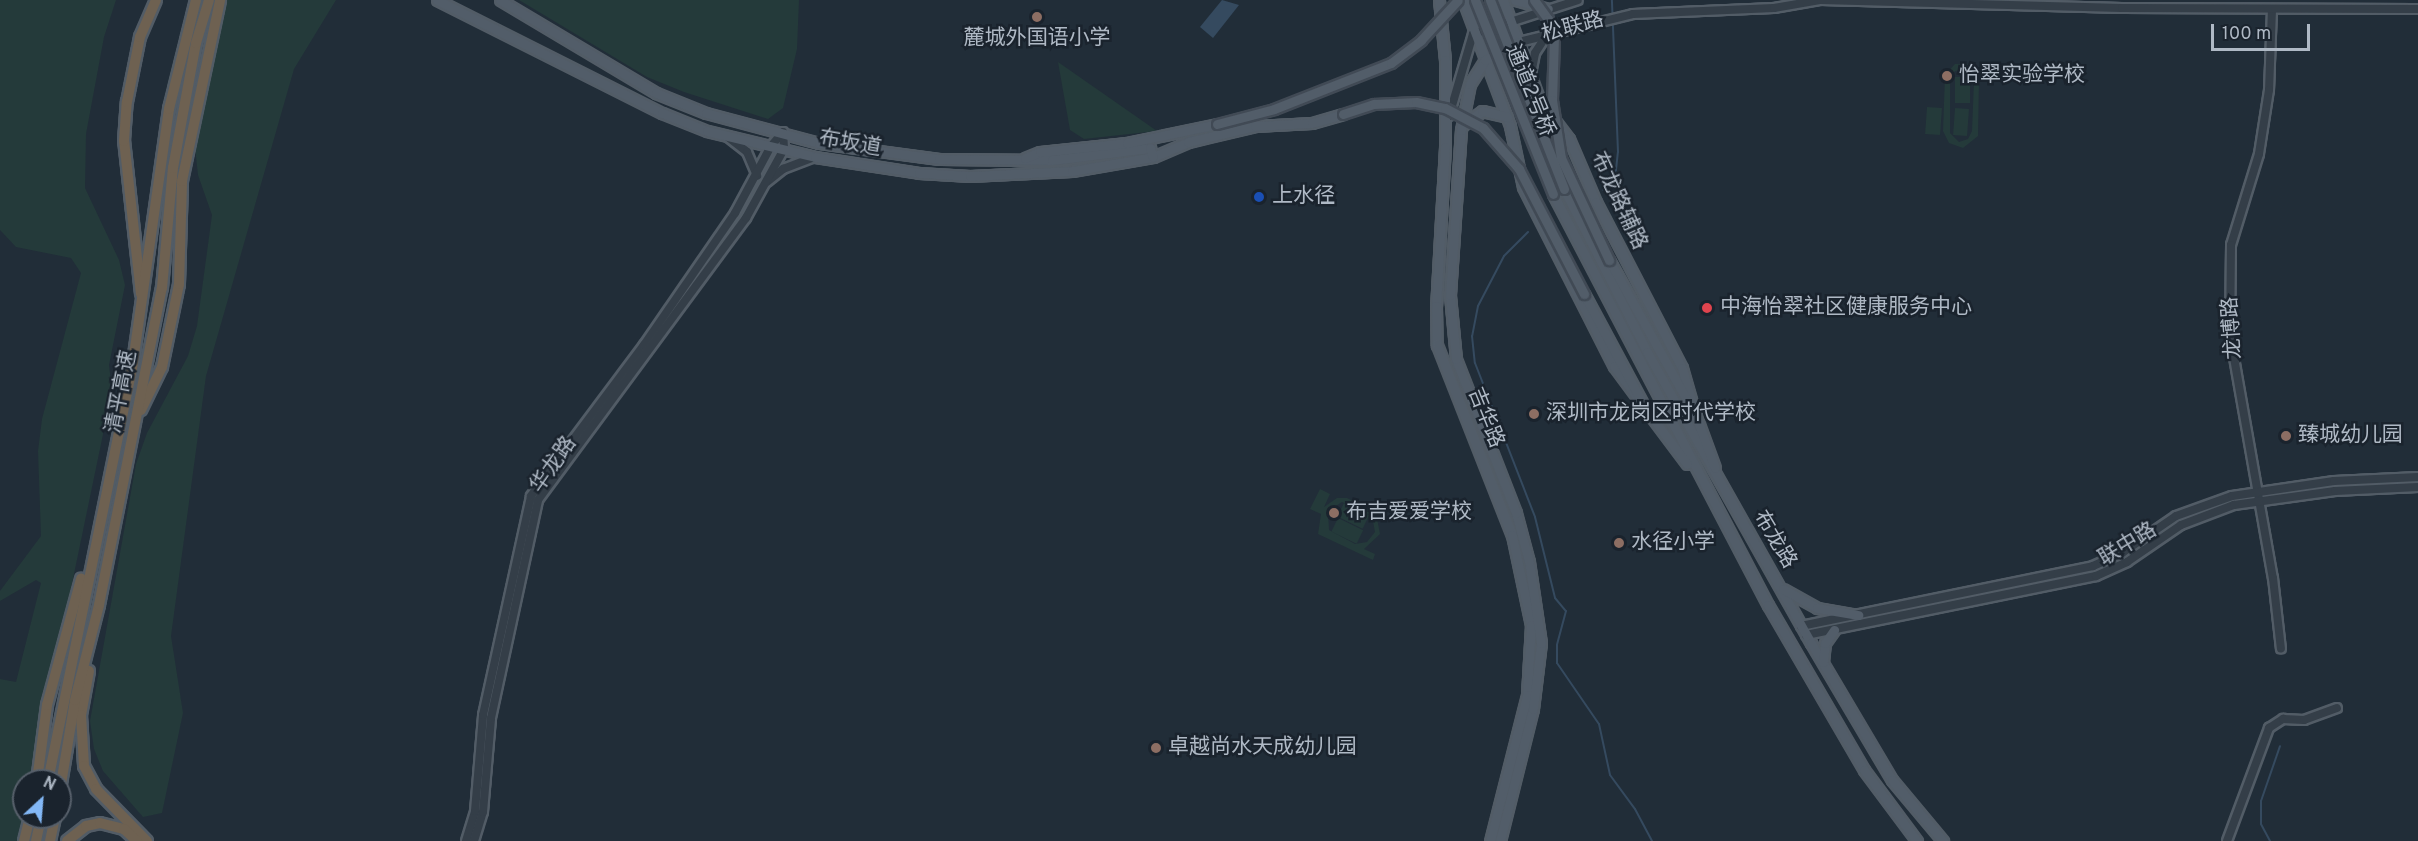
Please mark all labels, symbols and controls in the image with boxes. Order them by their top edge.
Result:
street label: 松联路 [1539,8,1607,48]
marker: 麓城外国语小学 [1030,10,1044,24]
scale bar [2214,12,2313,50]
text: 100 m [2222,23,2271,46]
place label: 麓城外国语小学 [964,26,1110,52]
street label: 通道2号桥 [1499,41,1559,141]
place label: 怡翠实验学校 [1959,63,2085,89]
marker: 怡翠实验学校 [1940,69,1954,83]
street label: 布坂道 [817,126,883,162]
street label: 布龙路辅路 [1584,148,1652,254]
place label: 上水径 [1272,184,1335,210]
marker: 上水径 [1250,188,1268,206]
place label: 中海怡翠社区健康服务中心 [1720,295,1972,321]
street label: 龙博路 [2218,296,2248,360]
marker: 中海怡翠社区健康服务中心 [1698,299,1716,317]
street label: 清平高速 [102,348,142,436]
street label: 吉华路 [1462,384,1508,452]
place label: 深圳市龙岗区时代学校 [1546,401,1756,427]
marker: 深圳市龙岗区时代学校 [1527,407,1541,421]
place label: 臻城幼儿园 [2298,423,2403,449]
marker: 臻城幼儿园 [2279,429,2293,443]
street label: 华龙路 [526,432,582,498]
place label: 布吉爱爱学校 [1346,500,1472,526]
marker: 布吉爱爱学校 [1327,506,1341,520]
street label: 布龙路 [1747,507,1801,573]
street label: 联中路 [2095,518,2161,572]
place label: 水径小学 [1631,530,1715,556]
marker: 水径小学 [1612,536,1626,550]
place label: 卓越尚水天成幼儿园 [1168,735,1357,761]
marker: 卓越尚水天成幼儿园 [1149,741,1163,755]
north arrow [12,769,72,829]
text: N [39,773,59,796]

